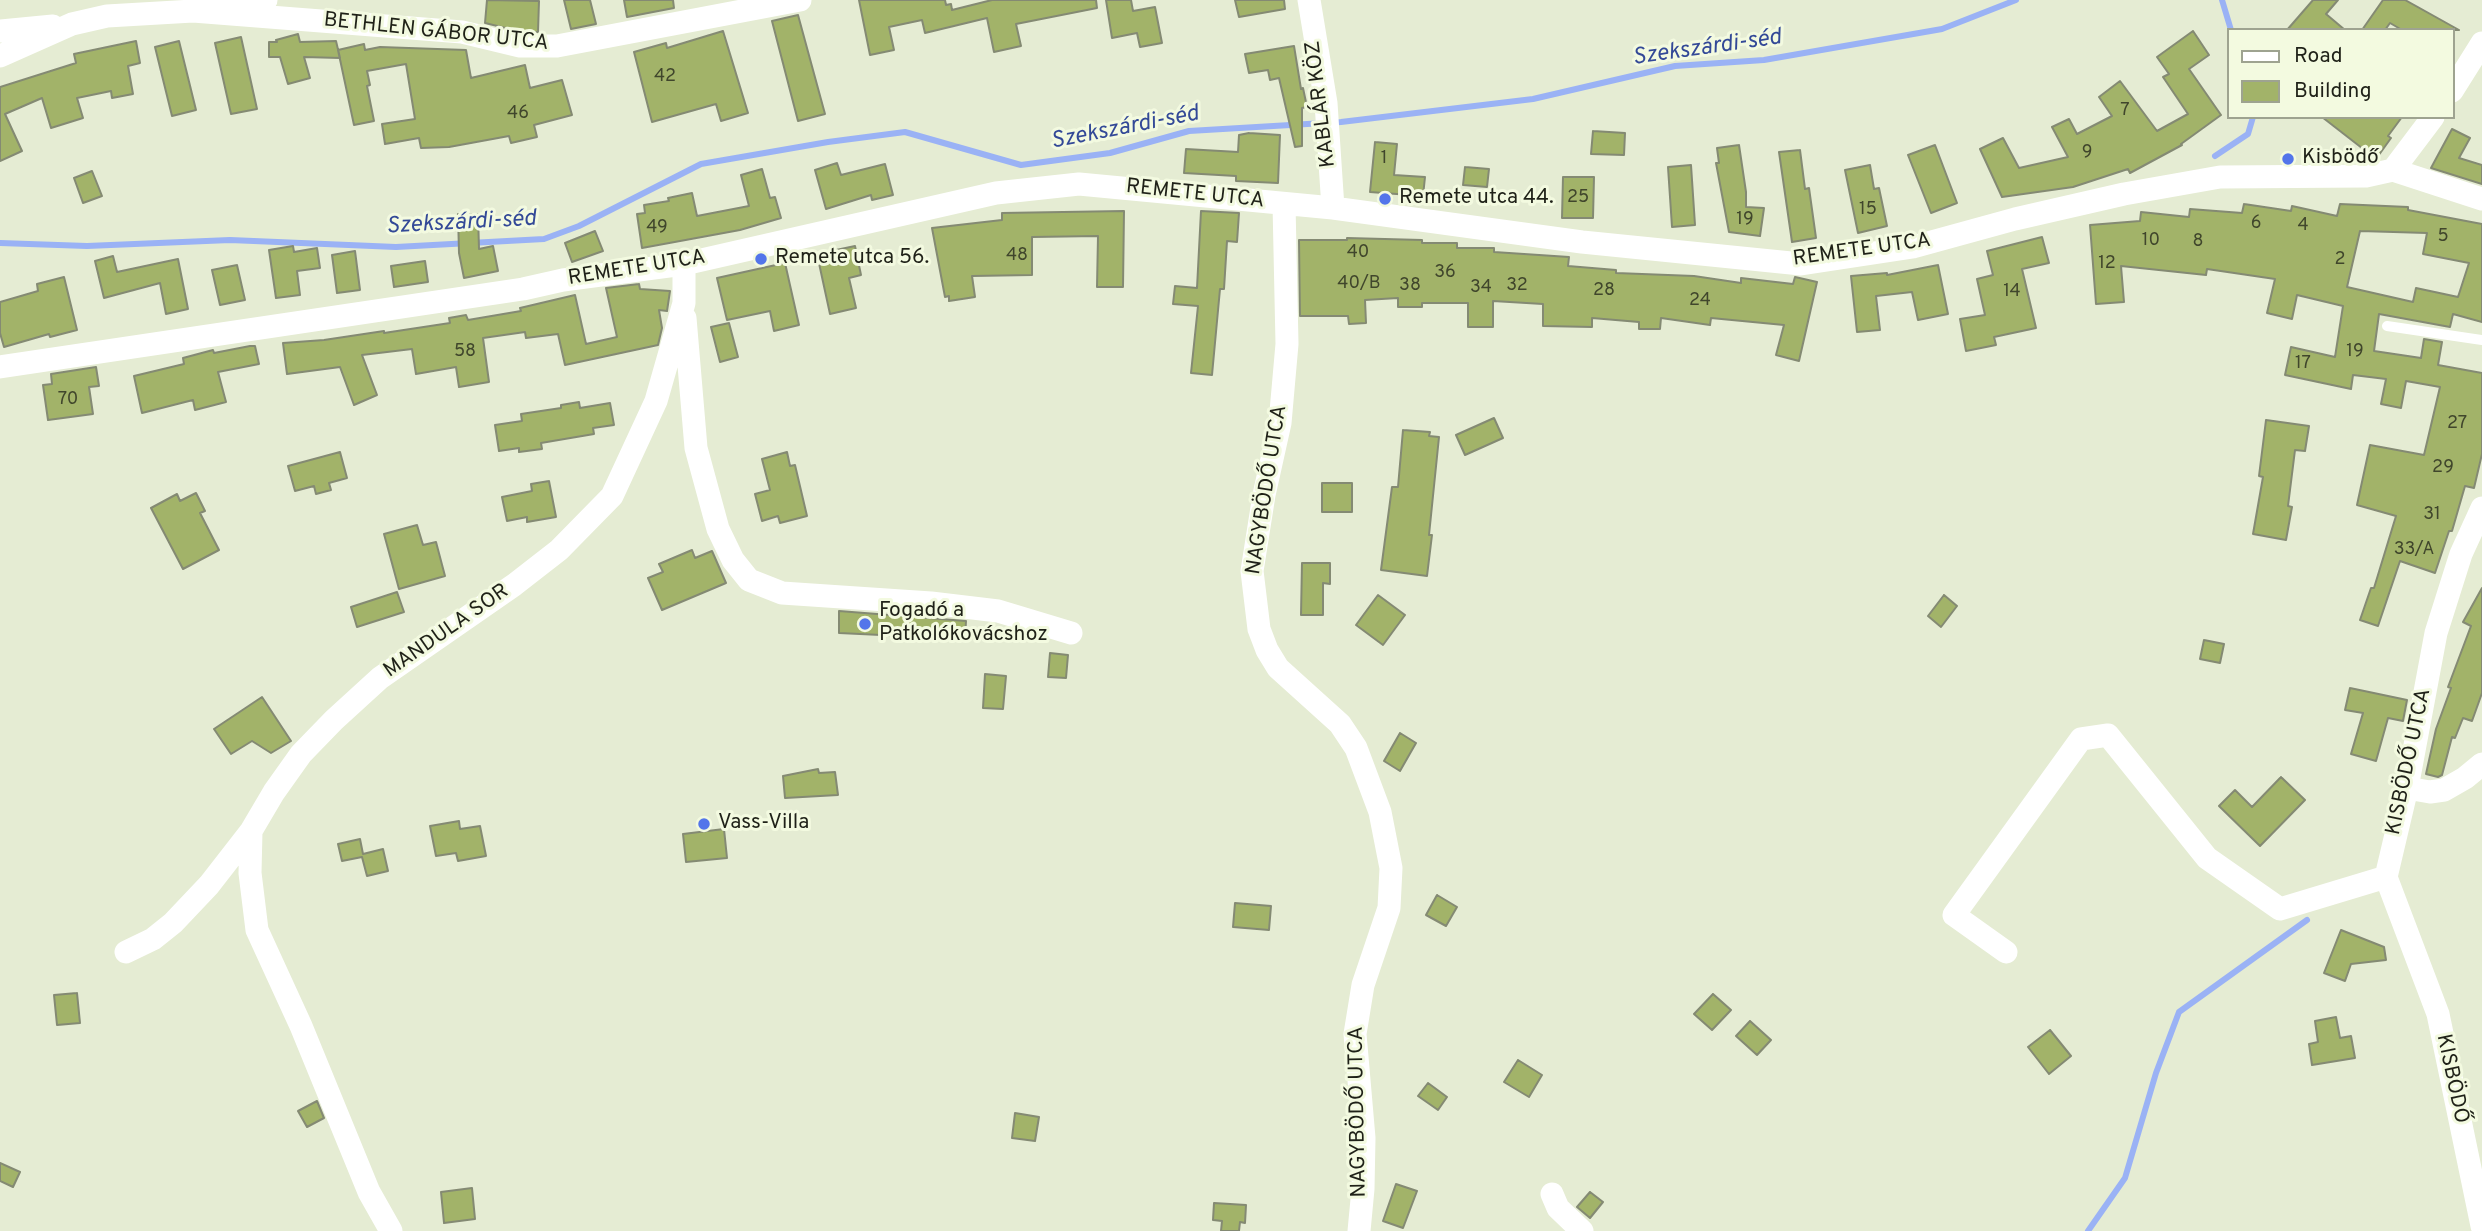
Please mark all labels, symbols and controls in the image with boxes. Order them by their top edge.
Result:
street label: BETHLEN GÁBOR UTCA [322,9,550,57]
water label: Szekszárdi-séd [1631,25,1783,73]
legend [2226,28,2454,119]
street label: KABLÁR KÖZ [1302,39,1342,169]
text: Road [2294,43,2343,70]
house number: 42 [654,66,676,88]
text: Building [2294,78,2372,105]
house number: 7 [2120,100,2130,122]
water label: Szekszárdi-séd [1049,101,1201,157]
house number: 46 [507,103,529,125]
house number: 9 [2082,142,2092,164]
place label: Kisbödő [2302,146,2379,172]
house number: 1 [1381,148,1387,170]
marker: Kisbödő [2280,151,2296,167]
street label: REMETE UTCA [1125,175,1265,215]
place label: Remete utca 44. [1399,186,1554,212]
house number: 25 [1567,187,1589,209]
marker: Remete utca 44. [1377,191,1393,207]
house number: 15 [1859,199,1877,221]
water label: Szekszárdi-séd [385,206,537,242]
house number: 19 [1736,209,1754,231]
house number: 6 [2251,213,2261,235]
house number: 4 [2297,215,2309,237]
house number: 49 [646,217,668,239]
house number: 5 [2437,226,2449,248]
street label: REMETE UTCA [1792,229,1932,273]
house number: 10 [2142,230,2160,252]
house number: 8 [2193,231,2203,253]
house number: 40 [1347,242,1369,264]
house number: 48 [1006,245,1028,267]
street label: REMETE UTCA [567,246,707,292]
place label: Remete utca 56. [775,246,929,272]
house number: 2 [2334,249,2346,271]
marker: Remete utca 56. [753,251,769,267]
house number: 12 [2098,253,2116,275]
house number: 36 [1434,262,1456,284]
house number: 40/B [1337,273,1381,295]
house number: 38 [1399,275,1421,297]
house number: 32 [1506,275,1528,297]
house number: 34 [1470,277,1492,299]
house number: 28 [1593,280,1615,302]
house number: 14 [2003,281,2021,303]
house number: 24 [1689,290,1711,312]
house number: 58 [454,341,476,363]
house number: 19 [2346,341,2364,363]
house number: 17 [2295,353,2311,375]
house number: 70 [58,389,78,411]
street label: NAGYBÖDŐ UTCA [1242,403,1294,577]
house number: 27 [2447,413,2467,435]
house number: 29 [2432,457,2454,479]
house number: 31 [2423,504,2441,526]
house number: 33/A [2394,539,2434,561]
street label: MANDULA SOR [380,580,514,684]
place label: Fogadó a Patkolókovácshoz [879,599,1048,649]
marker: Fogadó a Patkolókovácshoz [857,616,873,632]
street label: KISBÖDŐ UTCA [2382,686,2438,838]
place label: Vass-Villa [718,811,809,837]
marker: Vass-Villa [696,816,712,832]
street label: NAGYBÖDŐ UTCA [1345,1026,1373,1198]
street label: KISBÖDŐ [2429,1032,2473,1126]

